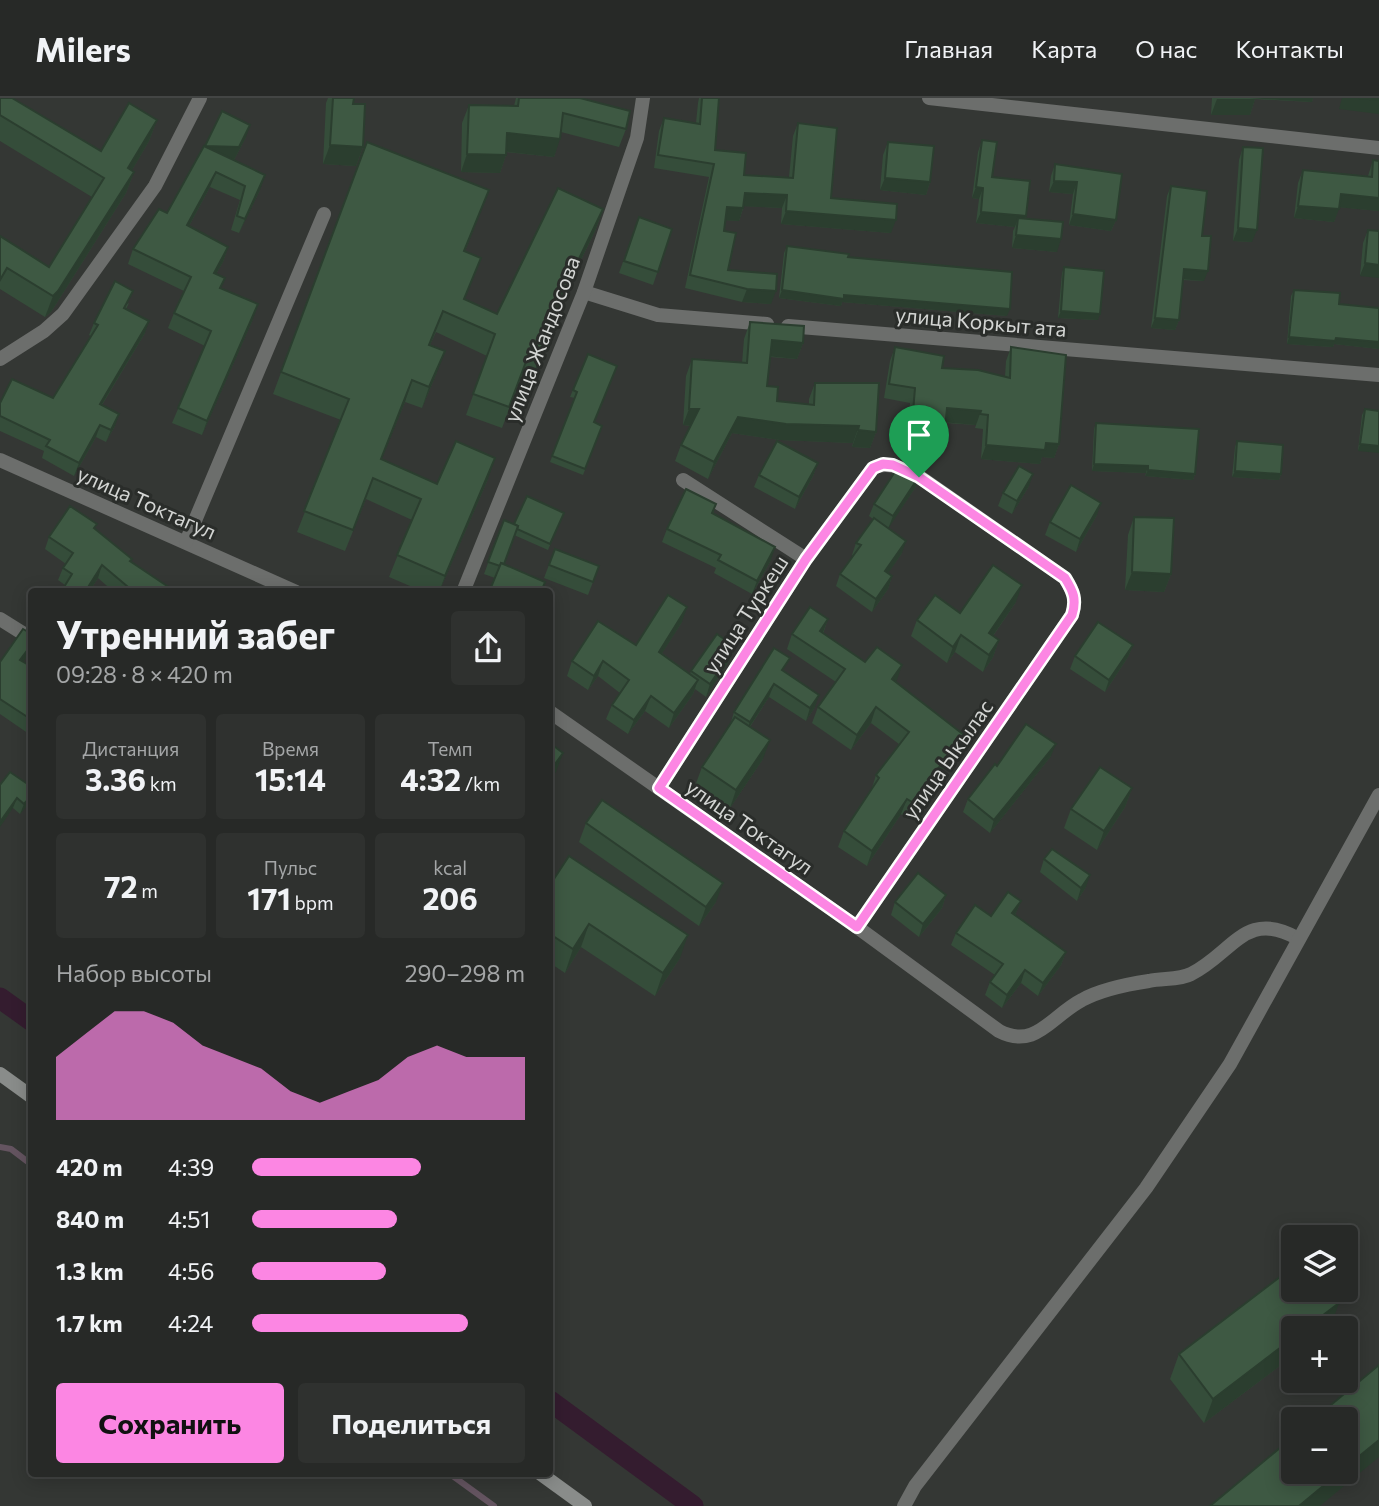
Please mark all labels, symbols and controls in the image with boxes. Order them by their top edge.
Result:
text: Milers [35,28,131,69]
text: Главная [904,34,993,63]
text: Карта [1031,34,1097,63]
text: О нас [1135,34,1197,63]
text: Контакты [1235,34,1344,63]
street label: улица Жандосова [498,252,584,426]
street label: улица Коркыт ата [894,301,1068,341]
pin [889,405,949,477]
icon: arrive [900,416,938,454]
street label: улица Токтагул [74,460,220,544]
street label: улица Туркеш [697,550,793,678]
text: Утренний забег [56,610,335,657]
button: share [451,611,525,685]
text: 09:28 · 8 × 420 m [56,660,233,688]
street label: улица Ыкылас [897,694,997,824]
text: Дистанция [82,737,179,760]
text: Время [262,737,319,760]
text: Темп [428,737,473,760]
text: 3.36 [85,760,146,797]
text: 15:14 [255,760,326,797]
text: 4:32 [400,760,461,797]
text: km [146,772,177,795]
text: /km [461,772,500,795]
street label: улица Токтагул [682,773,818,879]
text: Пульс [264,856,317,879]
text: kcal [433,856,467,879]
text: 72 [104,867,138,904]
text: m [138,879,158,902]
text: 171 [247,879,291,916]
text: 206 [422,879,478,916]
text: bpm [291,891,334,914]
text: Набор высоты [56,959,212,987]
text: 290–298 m [405,959,525,987]
text: 420 m [56,1153,123,1181]
text: 4:39 [168,1153,214,1181]
text: 840 m [56,1205,124,1233]
text: 4:51 [168,1205,210,1233]
map controls [1281,1225,1358,1484]
button: layers [1281,1225,1358,1302]
text: 1.3 km [56,1257,124,1285]
text: 4:56 [168,1257,214,1285]
text: 1.7 km [56,1309,123,1337]
text: 4:24 [168,1309,213,1337]
button: + [1281,1316,1358,1393]
button: Сохранить [56,1383,284,1463]
button: Поделиться [298,1383,525,1463]
button: − [1281,1407,1358,1484]

